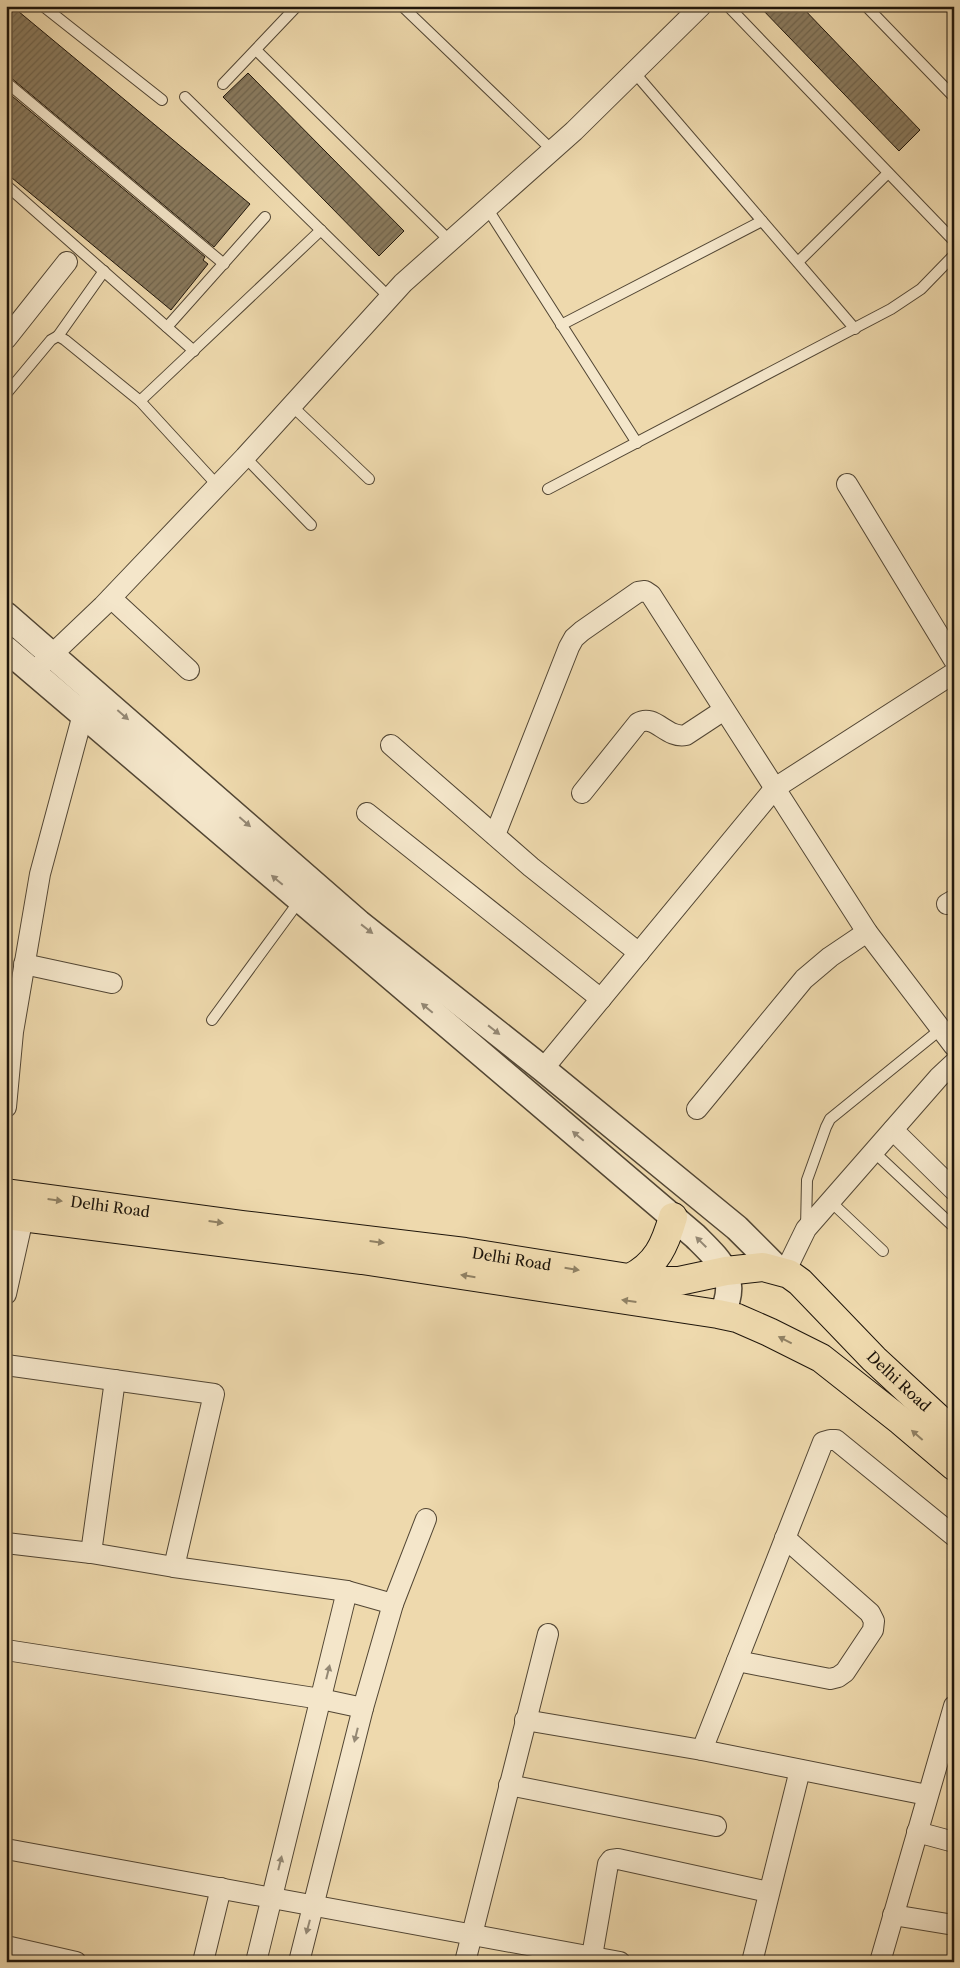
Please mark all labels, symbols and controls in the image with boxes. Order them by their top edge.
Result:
one-way arrow [116,709,128,721]
one-way arrow [238,817,251,828]
one-way arrow [271,875,283,886]
one-way arrow [360,924,373,935]
one-way arrow [422,1002,434,1014]
one-way arrow [488,1025,501,1036]
one-way arrow [572,1130,584,1142]
street label: Delhi Road [69,1192,151,1221]
one-way arrow [47,1196,63,1204]
one-way arrow [208,1218,224,1226]
one-way arrow [695,1236,707,1248]
one-way arrow [369,1238,385,1246]
street label: Delhi Road [471,1243,553,1275]
one-way arrow [565,1265,581,1273]
one-way arrow [460,1272,476,1280]
one-way arrow [621,1296,637,1304]
one-way arrow [778,1336,792,1344]
street label: Delhi Road [863,1347,935,1415]
one-way arrow [910,1429,923,1440]
one-way arrow [324,1664,332,1679]
one-way arrow [352,1728,360,1743]
one-way arrow [276,1856,284,1871]
one-way arrow [304,1919,312,1934]

